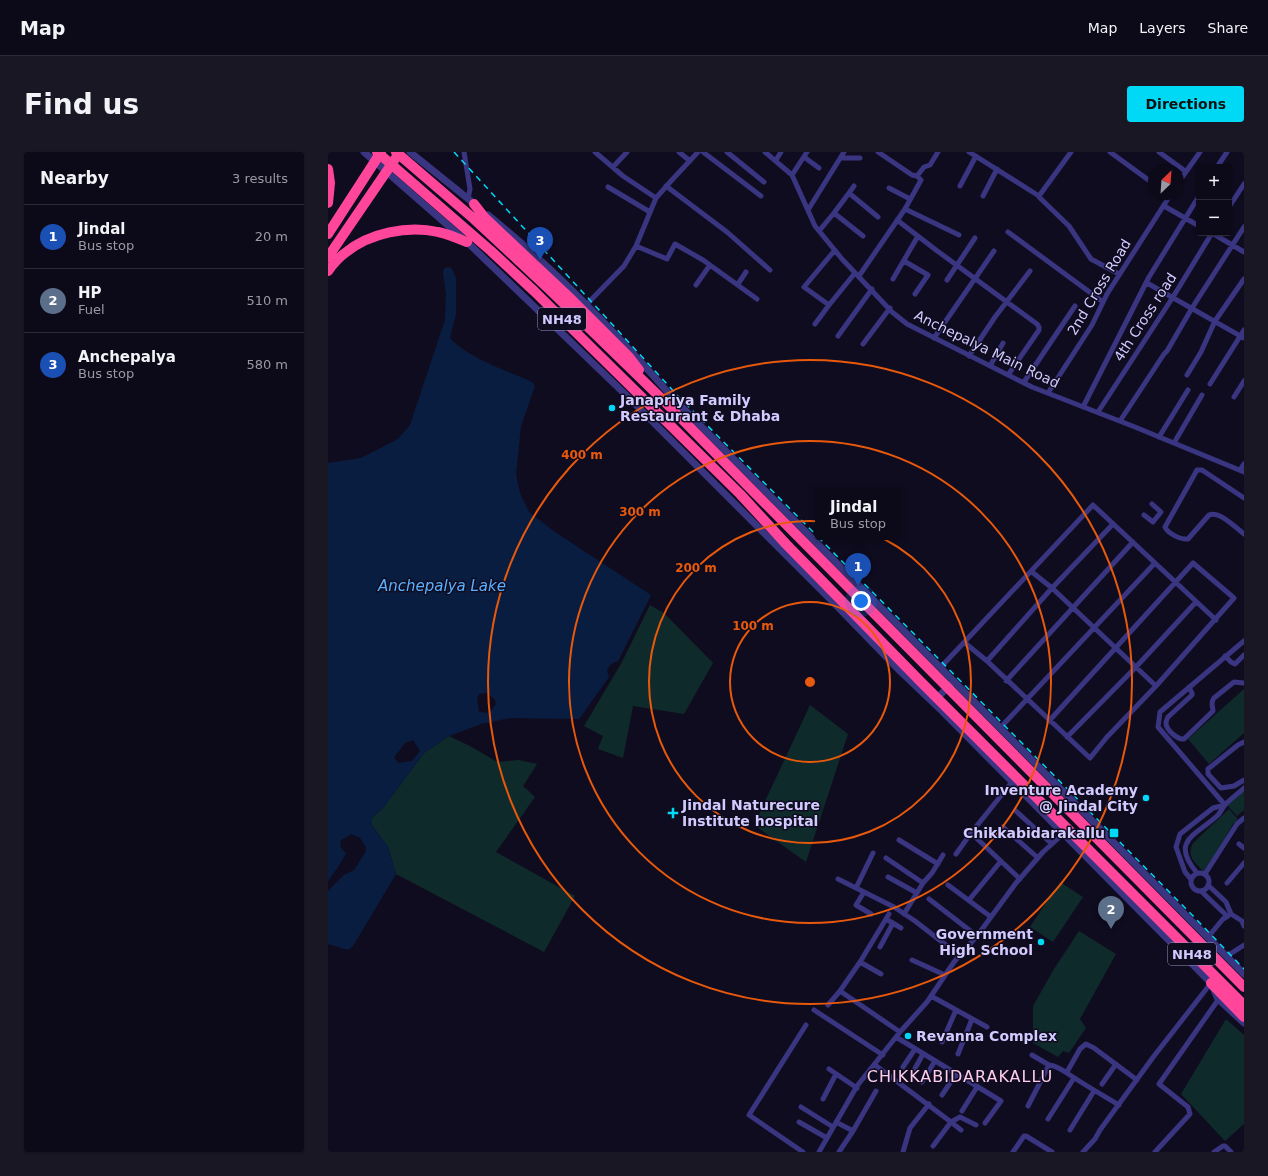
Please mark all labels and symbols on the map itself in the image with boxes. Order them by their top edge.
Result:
north arrow [1148,164,1184,200]
pin: 3 [527,227,553,260]
street label: 2nd Cross Road [1064,236,1134,338]
street label: 4th Cross road [1111,270,1179,364]
street label: Anchepalya Main Road [912,307,1062,391]
road number: NH48 [538,308,586,330]
place label: Janapriya Family Restaurant & Dhaba [619,392,780,424]
marker: Janapriya Family Restaurant & Dhaba [607,403,617,413]
text: 400 m [561,448,603,462]
text: 300 m [619,505,661,519]
pin: 1 [845,553,871,586]
text: 200 m [675,561,717,575]
water label: Anchepalya Lake [377,577,506,595]
your location [851,591,871,611]
text: 100 m [732,619,774,633]
centre of rings [803,675,817,689]
place label: Inventure Academy @ Jindal City [984,782,1138,814]
marker: Inventure Academy @ Jindal City [1141,793,1151,803]
place label: Jindal Naturecure Institute hospital [681,797,820,829]
marker: Jindal Naturecure Institute hospital [667,807,679,819]
place label: Chikkabidarakallu [963,825,1105,841]
marker: Chikkabidarakallu [1108,827,1120,839]
pin: 2 [1098,896,1124,929]
place label: Government High School [936,926,1033,958]
marker: Government High School [1036,937,1046,947]
road number: NH48 [1168,943,1216,965]
place label: Revanna Complex [916,1028,1057,1044]
marker: Revanna Complex [903,1031,913,1041]
district label: CHIKKABIDARAKALLU [867,1067,1053,1086]

